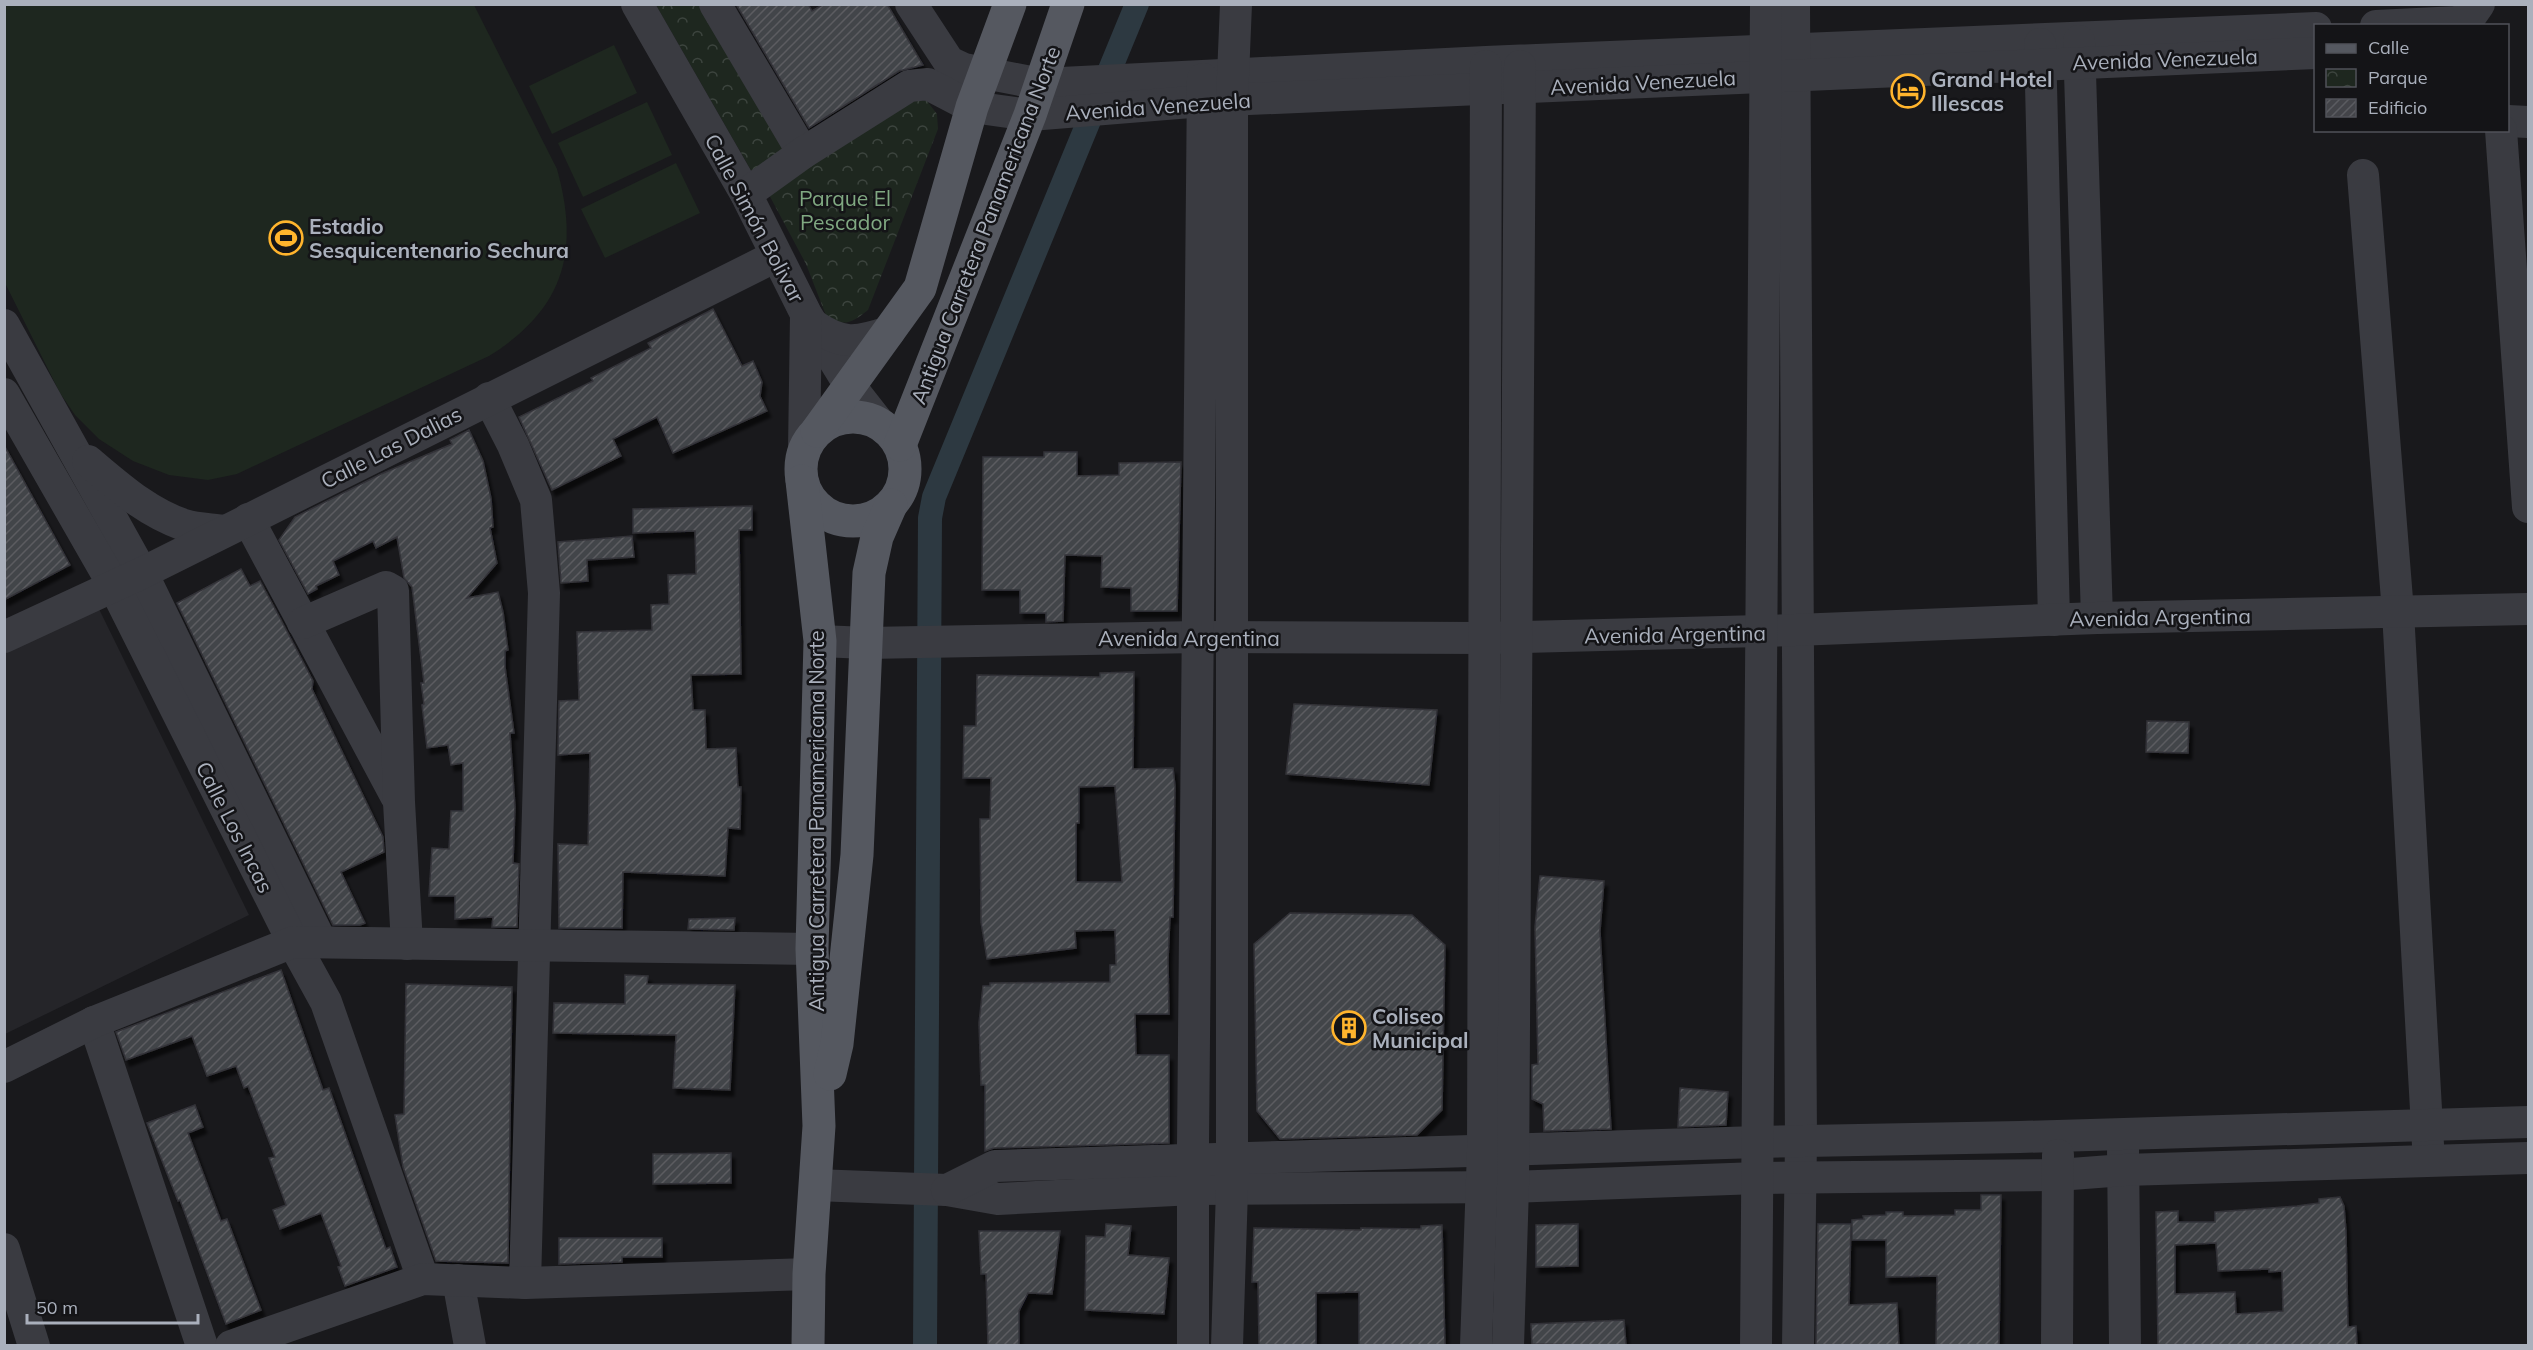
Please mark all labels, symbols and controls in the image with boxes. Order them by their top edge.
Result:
legend [2314,24,2509,132]
text: Calle [2368,36,2409,59]
street label: Antigua Carretera Panamericana Norte [905,42,1065,408]
street label: Avenida Venezuela [2072,43,2258,75]
street label: Avenida Venezuela [1550,64,1736,100]
place label: Grand Hotel Illescas [1931,66,2053,116]
text: Parque [2368,66,2427,89]
hotel icon: Grand Hotel Illescas [1890,73,1926,109]
street label: Avenida Venezuela [1064,87,1252,125]
text: Edificio [2368,96,2427,119]
street label: Calle Simón Bolivar [700,129,811,307]
park label: Parque El Pescador [799,185,891,235]
place label: Estadio Sesquicentenario Sechura [309,213,569,263]
sports icon: Estadio Sesquicentenario Sechura [268,220,304,256]
street label: Calle Las Dalias [316,400,466,494]
street label: Avenida Argentina [2069,602,2251,632]
street label: Avenida Argentina [1584,619,1766,649]
street label: Avenida Argentina [1098,625,1280,651]
street label: Antigua Carretera Panamericana Norte [803,630,829,1012]
street label: Calle Los Incas [191,757,279,897]
place label: Coliseo Municipal [1372,1003,1469,1053]
building icon: Coliseo Municipal [1331,1010,1367,1046]
scale bar [27,1287,198,1325]
text: 50 m [36,1296,78,1319]

